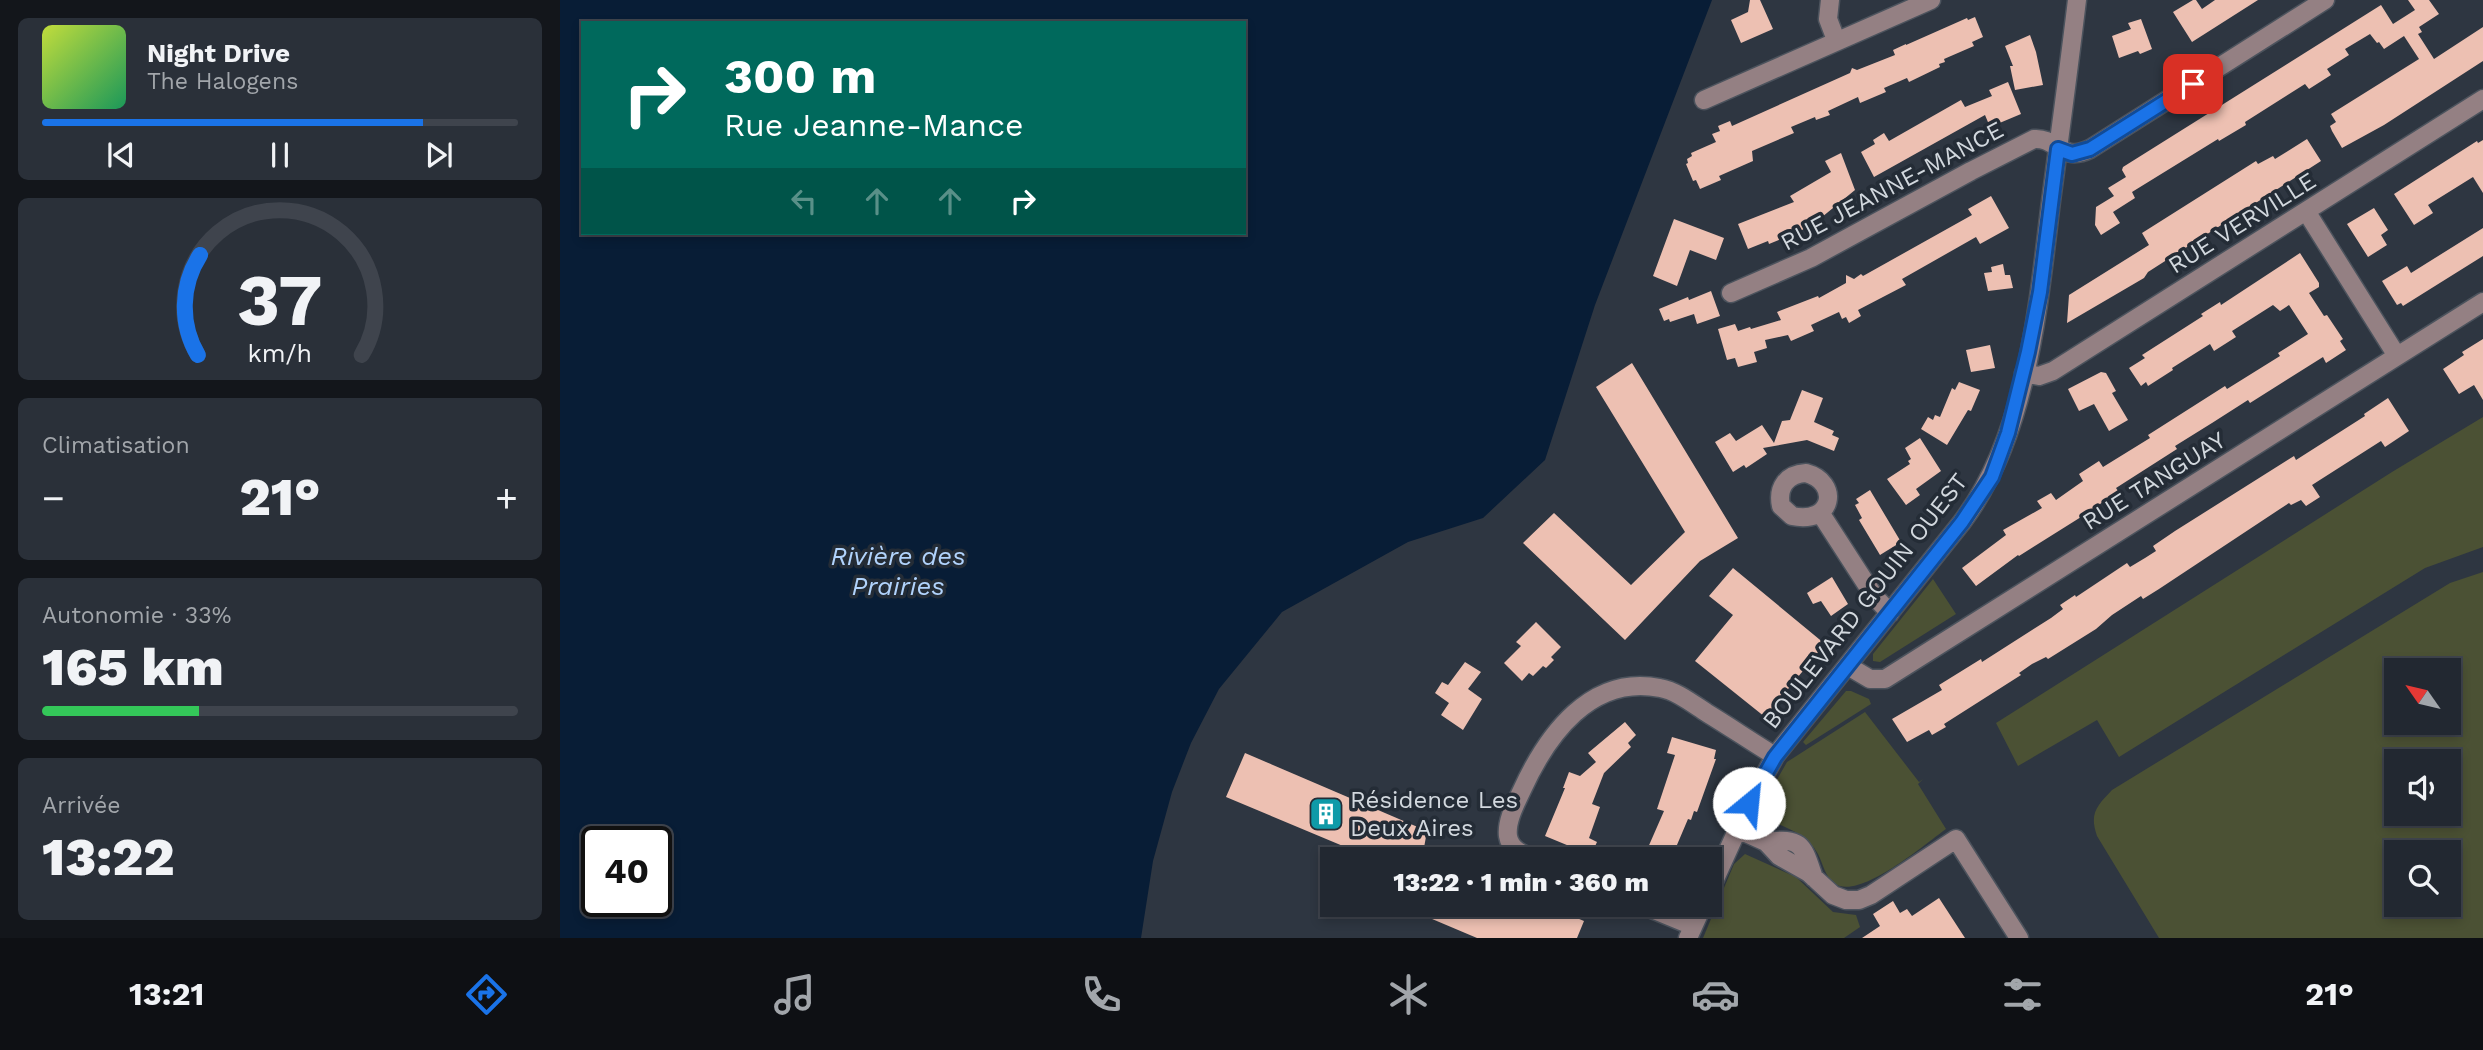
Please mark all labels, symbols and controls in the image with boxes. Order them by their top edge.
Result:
text: Night Drive [147,38,290,68]
text: 300 m [724,47,876,105]
icon: right [609,49,700,140]
pin [2163,54,2223,114]
icon: arrive [2174,65,2212,103]
text: The Halogens [147,68,298,95]
text: Rue Jeanne-Mance [724,106,1024,144]
street label: RUE JEANNE-MANCE [1776,115,2008,257]
icon: previous [102,136,140,174]
icon: pause [261,136,299,174]
icon: next [420,136,458,174]
street label: RUE VERVILLE [2163,166,2321,280]
icon: left [785,182,823,220]
icon: ahead [858,182,896,220]
icon: ahead [931,182,969,220]
icon: right [1004,182,1042,220]
text: 37 [237,257,323,343]
text: km/h [248,339,312,368]
street label: RUE TANGUAY [2077,426,2231,536]
text: Climatisation [42,432,190,459]
text: 21° [240,467,320,528]
street label: BOULEVARD GOUIN OUEST [1757,468,1973,734]
text: − [42,476,65,520]
text: + [495,476,518,520]
water label: Rivière des Prairies [830,541,966,601]
text: Autonomie · 33% [42,602,231,629]
text: 165 km [42,637,224,698]
north arrow [2384,658,2460,735]
map controls [2384,658,2461,917]
button: sound [2384,749,2461,826]
position arrow [1712,766,1786,840]
place label: Résidence Les Deux Aires [1350,786,1518,842]
text: Arrivée [42,792,121,819]
building icon: Résidence Les Deux Aires [1307,795,1345,833]
speed limit sign: 40 [581,826,672,917]
text: 13:22 [42,827,175,888]
button: search [2384,840,2461,917]
text: 13:22 · 1 min · 360 m [1393,867,1649,897]
icon: directions [462,970,511,1019]
icon: music [770,970,819,1019]
icon: phone [1077,970,1126,1019]
icon: climate [1384,970,1433,1019]
icon: car [1691,970,1740,1019]
icon: filters [1998,970,2047,1019]
text: 13:21 [129,975,204,1013]
text: 21° [2305,975,2354,1013]

